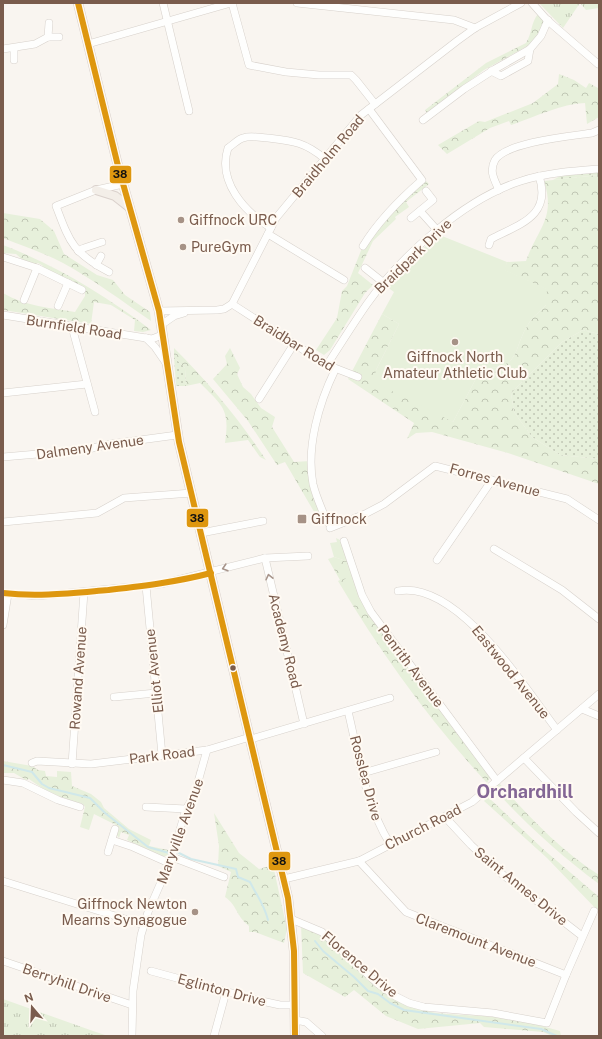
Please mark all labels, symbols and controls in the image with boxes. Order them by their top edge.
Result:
street label: Braidholm Road [289,111,367,201]
line badge: 38 [109,165,132,184]
text: 38 [113,168,127,180]
place label: Giffnock URC [189,212,277,228]
marker: Giffnock URC [176,215,186,225]
street label: Braidpark Drive [371,215,455,297]
place label: PureGym [191,239,251,255]
marker: PureGym [178,242,188,252]
street label: Burnfield Road [25,312,123,342]
street label: Braidbar Road [251,312,337,374]
marker: Giffnock North Amateur Athletic Club [450,337,460,347]
place label: Giffnock North Amateur Athletic Club [383,349,527,381]
street label: Dalmeny Avenue [35,432,145,462]
street label: Forres Avenue [448,460,542,500]
line badge: 38 [186,508,209,528]
place label: Giffnock [311,511,367,527]
text: 38 [190,512,204,524]
marker: Giffnock [296,513,308,525]
one-way arrow [221,563,228,572]
one-way arrow [266,574,274,580]
street label: Academy Road [265,592,305,690]
street label: Penrith Avenue [375,622,447,710]
street label: Eastwood Avenue [469,622,553,722]
street label: Rowand Avenue [66,626,90,730]
street label: Elliot Avenue [142,628,166,714]
unlabelled marker [228,663,238,673]
street label: Rosslea Drive [347,734,385,822]
street label: Park Road [128,743,196,767]
street label: Maryville Avenue [153,776,207,886]
district label: Orchardhill [477,781,574,802]
street label: Church Road [382,801,464,853]
street label: Saint Annes Drive [471,844,571,928]
line badge: 38 [268,851,291,871]
text: 38 [272,855,286,867]
place label: Giffnock Newton Mearns Synagogue [62,896,187,928]
marker: Giffnock Newton Mearns Synagogue [190,907,200,917]
street label: Claremount Avenue [413,910,539,970]
street label: Florence Drive [319,928,401,1000]
street label: Berryhill Drive [21,960,114,1006]
street label: Eglinton Drive [176,971,268,1010]
north arrow [12,987,52,1027]
text: N [23,990,35,1005]

